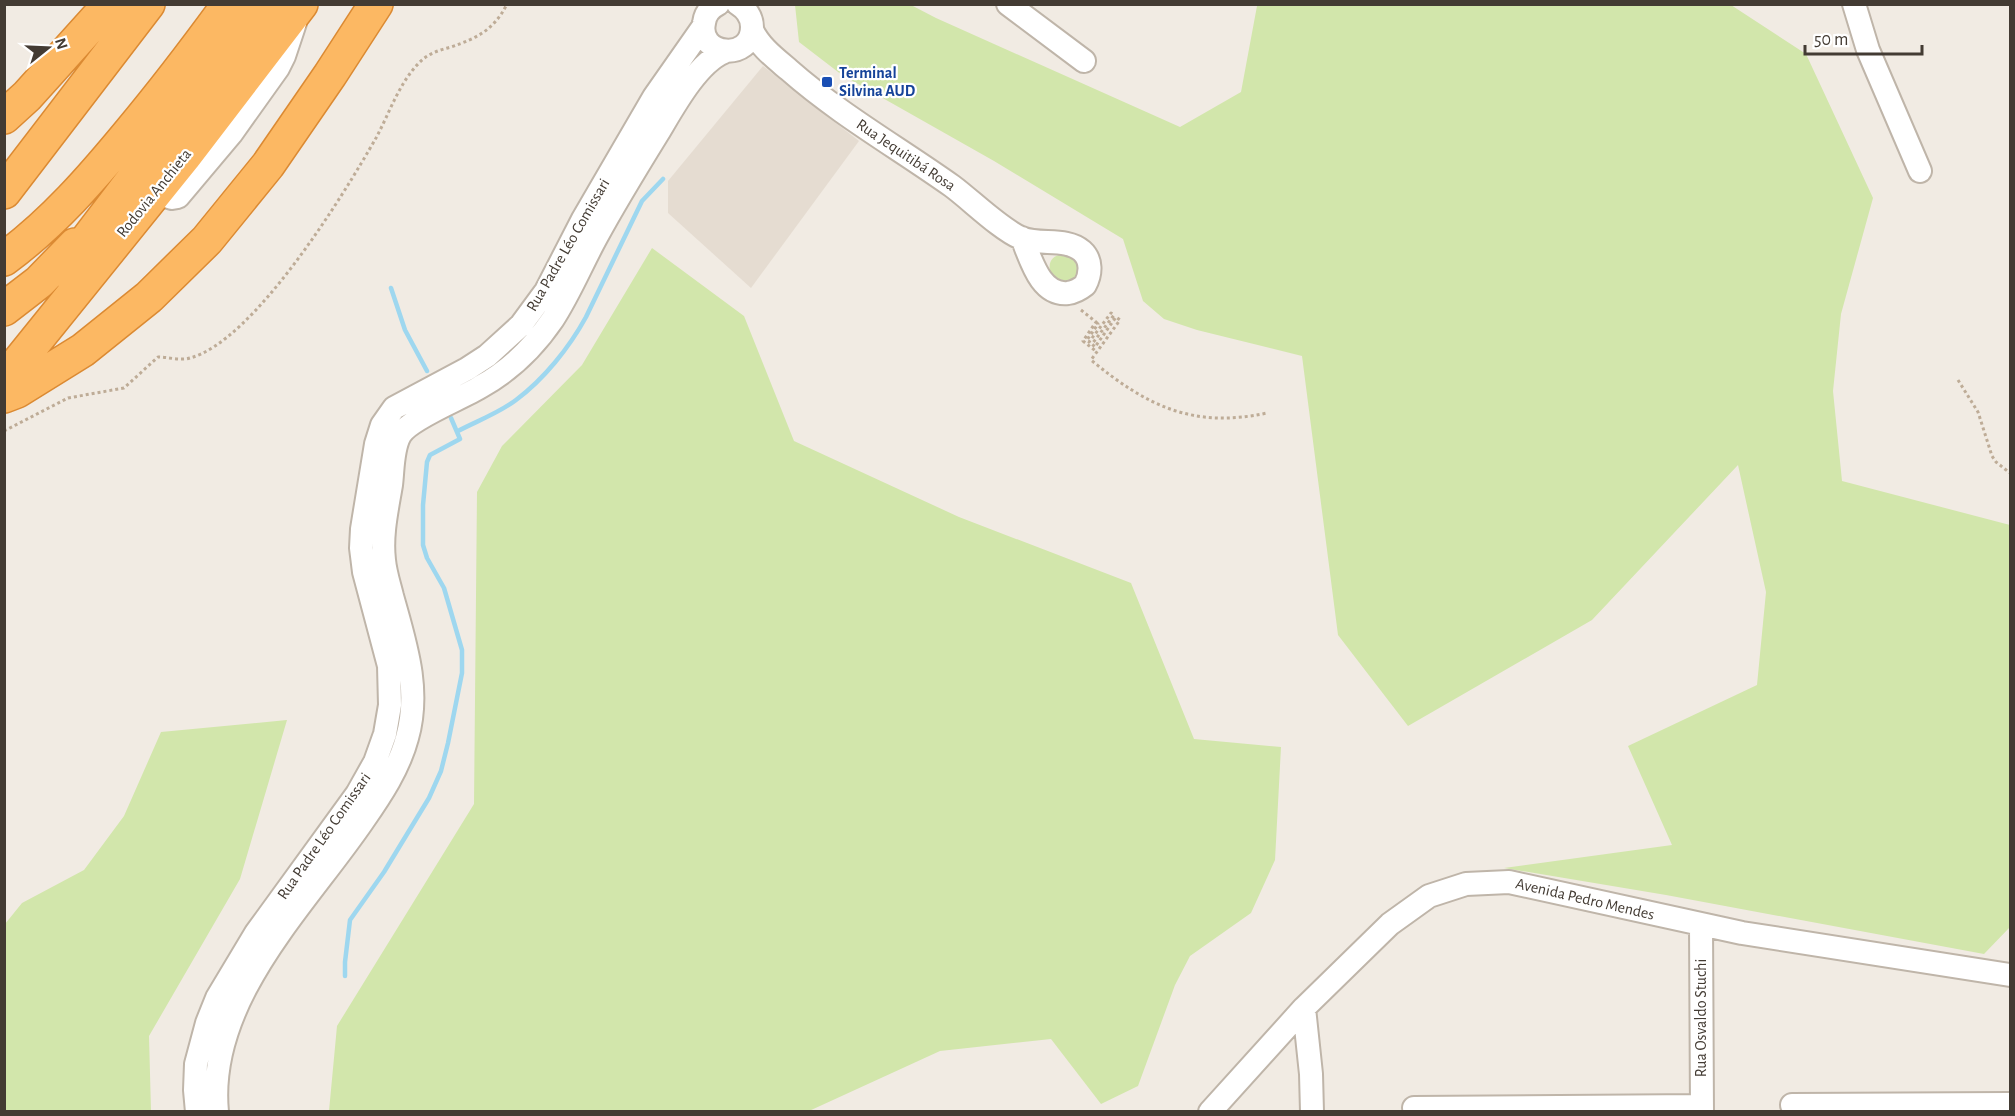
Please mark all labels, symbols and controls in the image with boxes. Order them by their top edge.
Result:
north arrow [18,18,78,78]
scale bar [1805,18,1922,56]
text: 50 m [1814,31,1848,49]
text: N [52,36,71,51]
place label: Terminal Silvina AUD [839,65,916,99]
marker: Terminal Silvina AUD [820,75,834,89]
street label: Rua Jequitibá Rosa [854,116,958,194]
street label: Rodovia Anchieta [114,146,194,240]
street label: Rua Padre Léo Comissari [524,176,612,314]
street label: Rua Padre Léo Comissari [274,770,374,902]
street label: Avenida Pedro Mendes [1514,875,1656,923]
street label: Rua Osvaldo Stuchi [1693,959,1709,1077]

